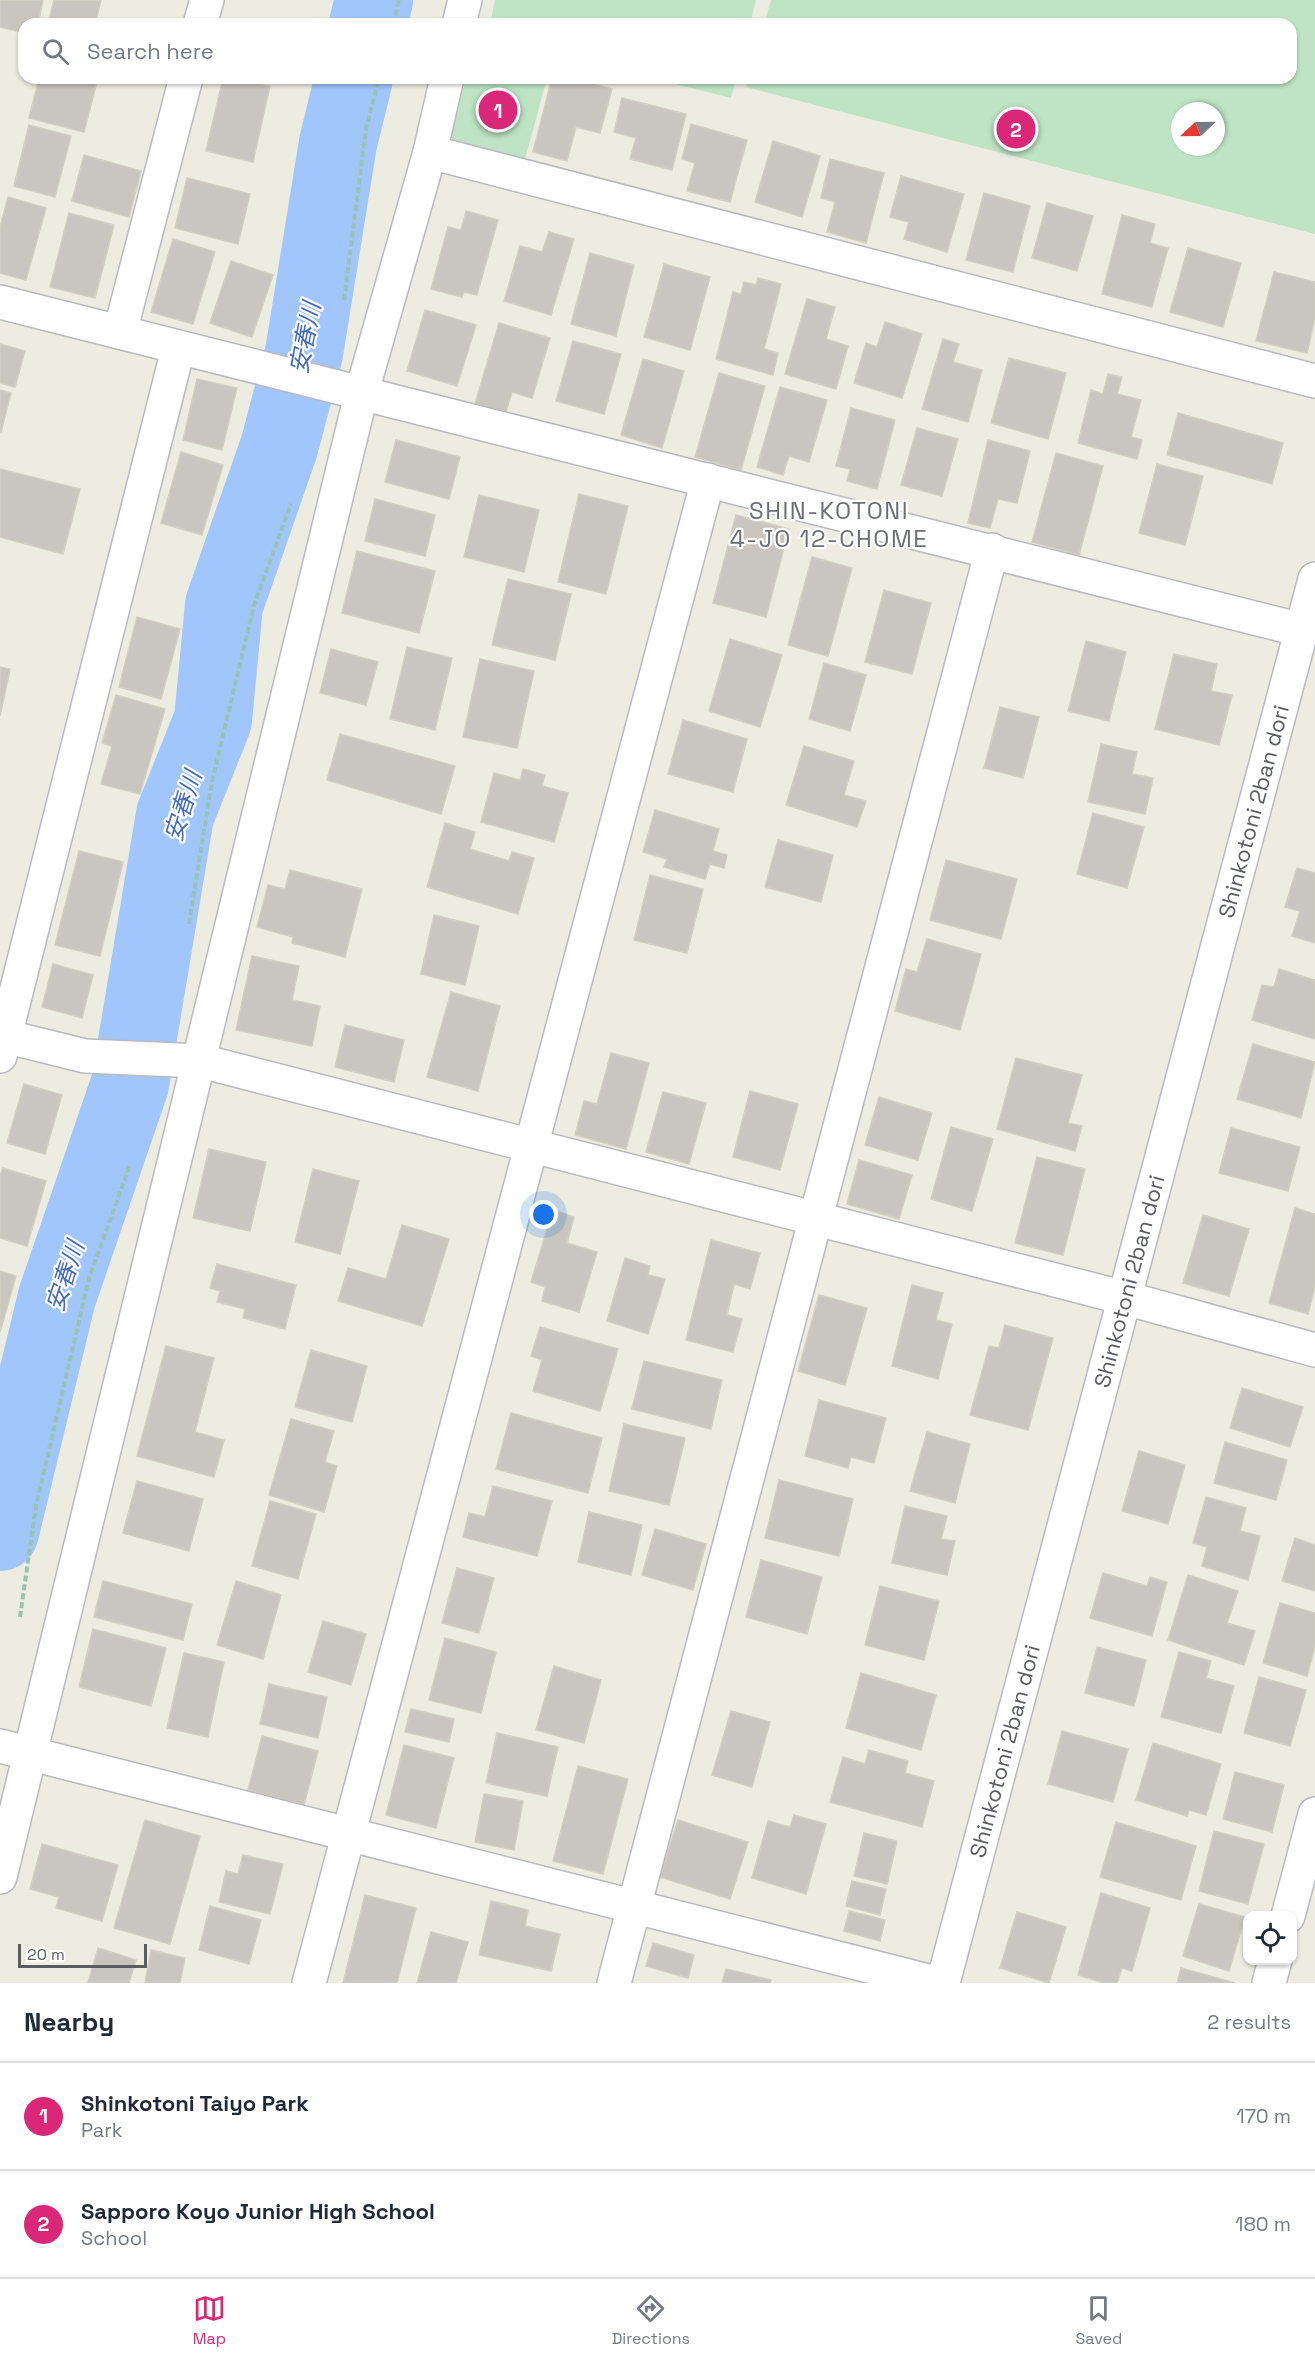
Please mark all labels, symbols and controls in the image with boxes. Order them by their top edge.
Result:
search box [18,18,1297,84]
icon: search [39,35,72,68]
text: Search here [87,37,214,65]
pin: 1 [478,88,518,132]
north arrow [1171,102,1225,156]
pin: 2 [996,106,1036,152]
water label: 安春川 [283,297,328,376]
district label: SHIN-KOTONI 4-JO 12-CHOME [730,495,928,554]
street label: Shinkotoni 2ban dori [1212,702,1295,921]
water label: 安春川 [158,764,209,845]
street label: Shinkotoni 2ban dori [1087,1172,1171,1391]
your location [529,1200,558,1229]
water label: 安春川 [39,1234,92,1315]
street label: Shinkotoni 2ban dori [963,1642,1046,1860]
map controls [1243,1911,1297,1965]
button: locate [1243,1911,1297,1965]
scale bar [18,1941,147,1968]
text: 20 m [27,1944,65,1965]
text: Nearby [24,2005,114,2039]
text: 2 results [1207,2009,1291,2035]
text: Shinkotoni Taiyo Park [81,2089,309,2117]
text: 1 [39,2103,48,2129]
text: 170 m [1236,2103,1291,2129]
text: Park [81,2117,123,2143]
text: Sapporo Koyo Junior High School [81,2197,435,2225]
text: 2 [38,2211,49,2237]
text: 180 m [1235,2211,1291,2237]
text: School [81,2225,147,2251]
tab: Map [193,2292,226,2349]
tab: Directions [612,2292,690,2349]
tab: Saved [1076,2292,1122,2349]

